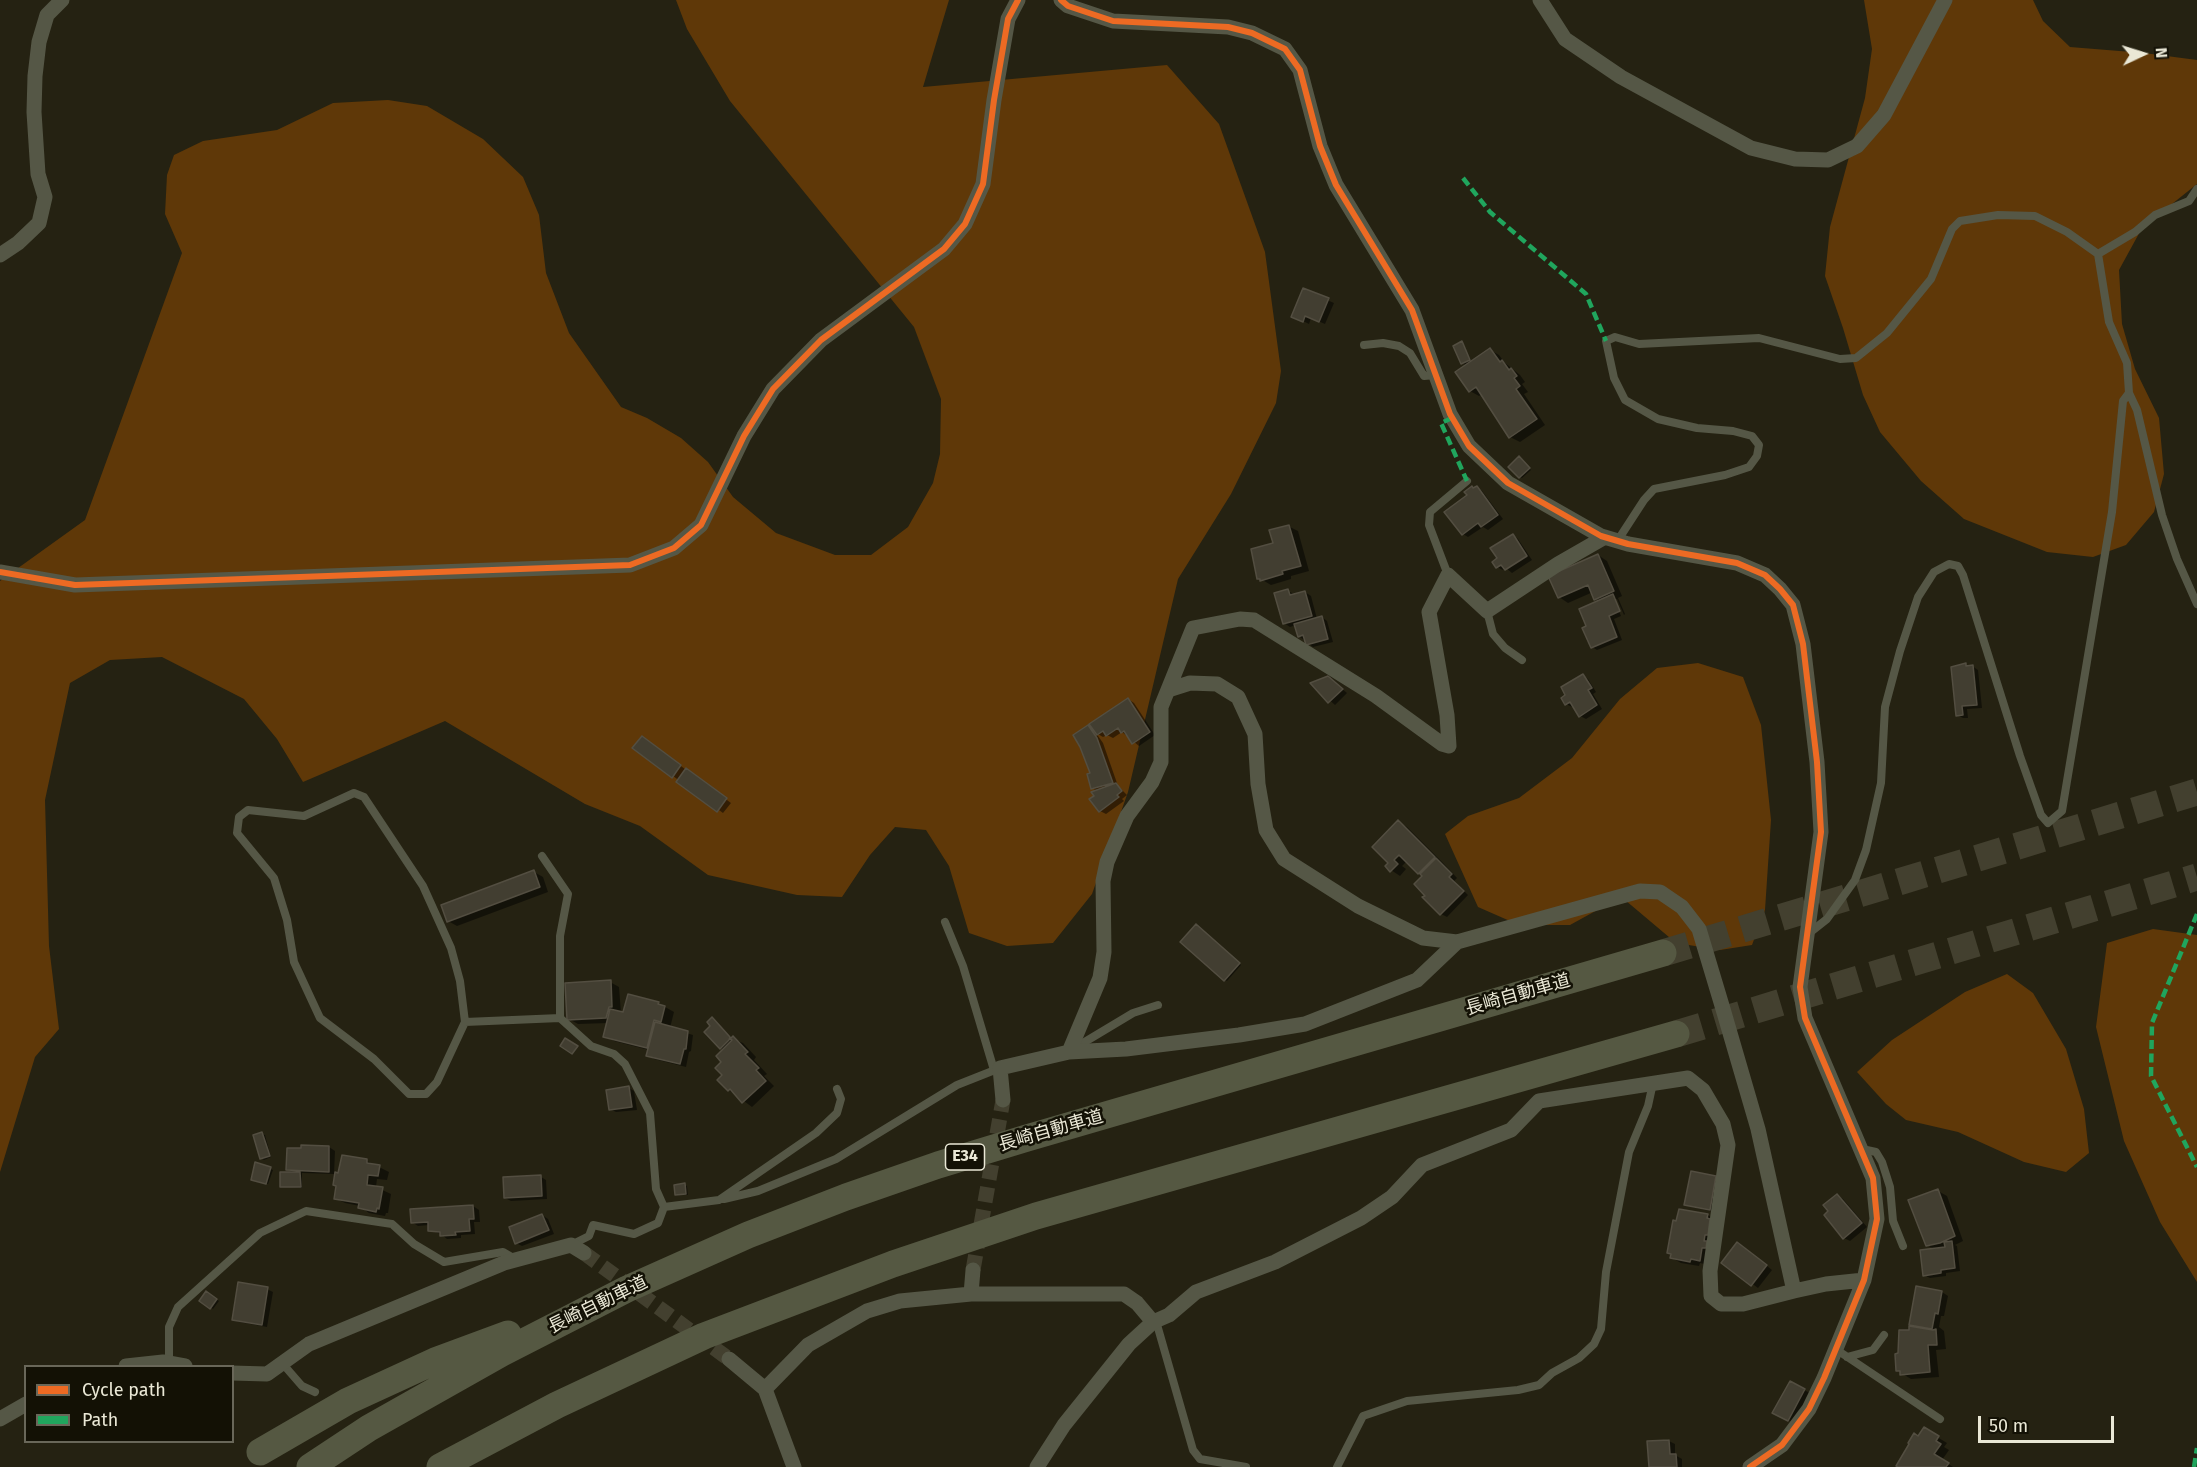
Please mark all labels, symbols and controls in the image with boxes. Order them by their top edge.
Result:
north arrow [2113,24,2173,84]
text: N [2152,47,2171,59]
street label: 長崎自動車道 [1463,970,1573,1020]
street label: 長崎自動車道 [996,1106,1106,1156]
road number: E34 [946,1144,984,1170]
street label: 長崎自動車道 [545,1272,651,1338]
legend [24,1365,234,1443]
text: Cycle path [82,1379,166,1401]
scale bar [1981,1404,2118,1442]
text: Path [82,1409,118,1431]
text: 50 m [1989,1415,2028,1437]

